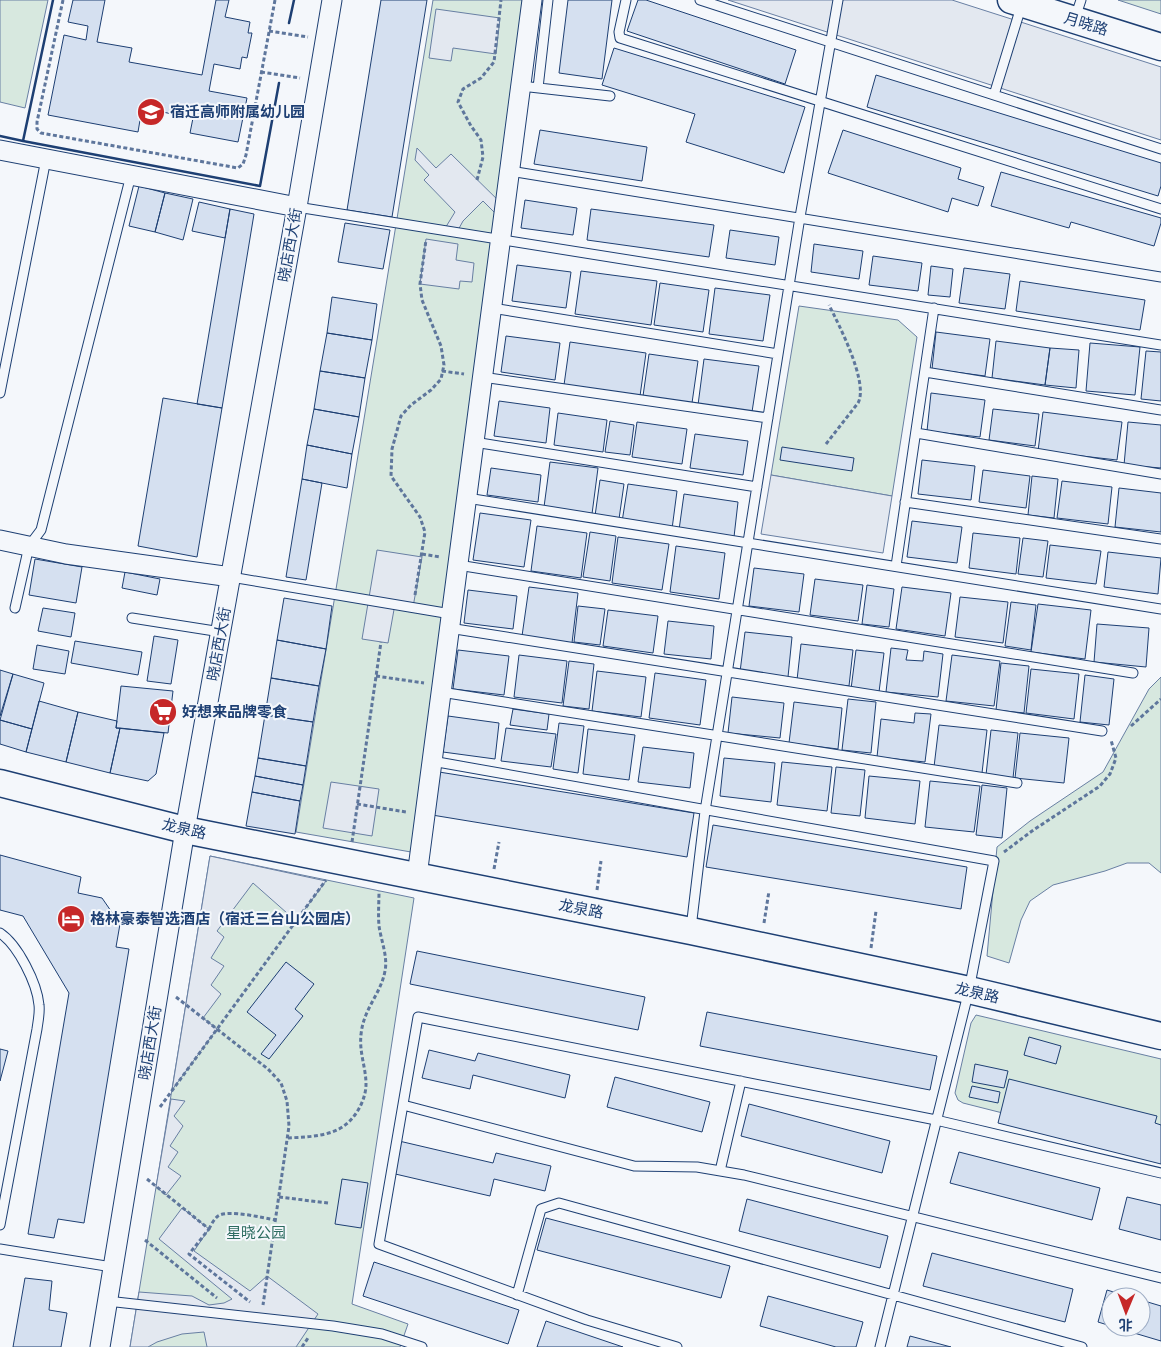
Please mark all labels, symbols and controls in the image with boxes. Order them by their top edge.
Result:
street label: 月晓路 [1062,9,1110,39]
school or university icon: 宿迁高师附属幼儿园 [136,97,166,127]
place label: 宿迁高师附属幼儿园 [170,103,305,121]
street label: 晓店西大街 [275,206,305,284]
street label: 晓店西大街 [204,605,234,683]
supermarket icon: 好想来品牌零食 [148,697,178,727]
place label: 好想来品牌零食 [182,703,287,721]
street label: 龙泉路 [160,815,208,843]
street label: 龙泉路 [557,896,605,922]
hotel icon: 格林豪泰智选酒店（宿迁三台山公园店） [56,904,86,934]
place label: 格林豪泰智选酒店（宿迁三台山公园店） [90,910,360,928]
street label: 龙泉路 [953,979,1001,1007]
street label: 晓店西大街 [135,1005,165,1081]
park label: 星晓公园 [226,1224,286,1242]
north arrow [1101,1287,1151,1337]
text: 北 [1119,1316,1133,1333]

